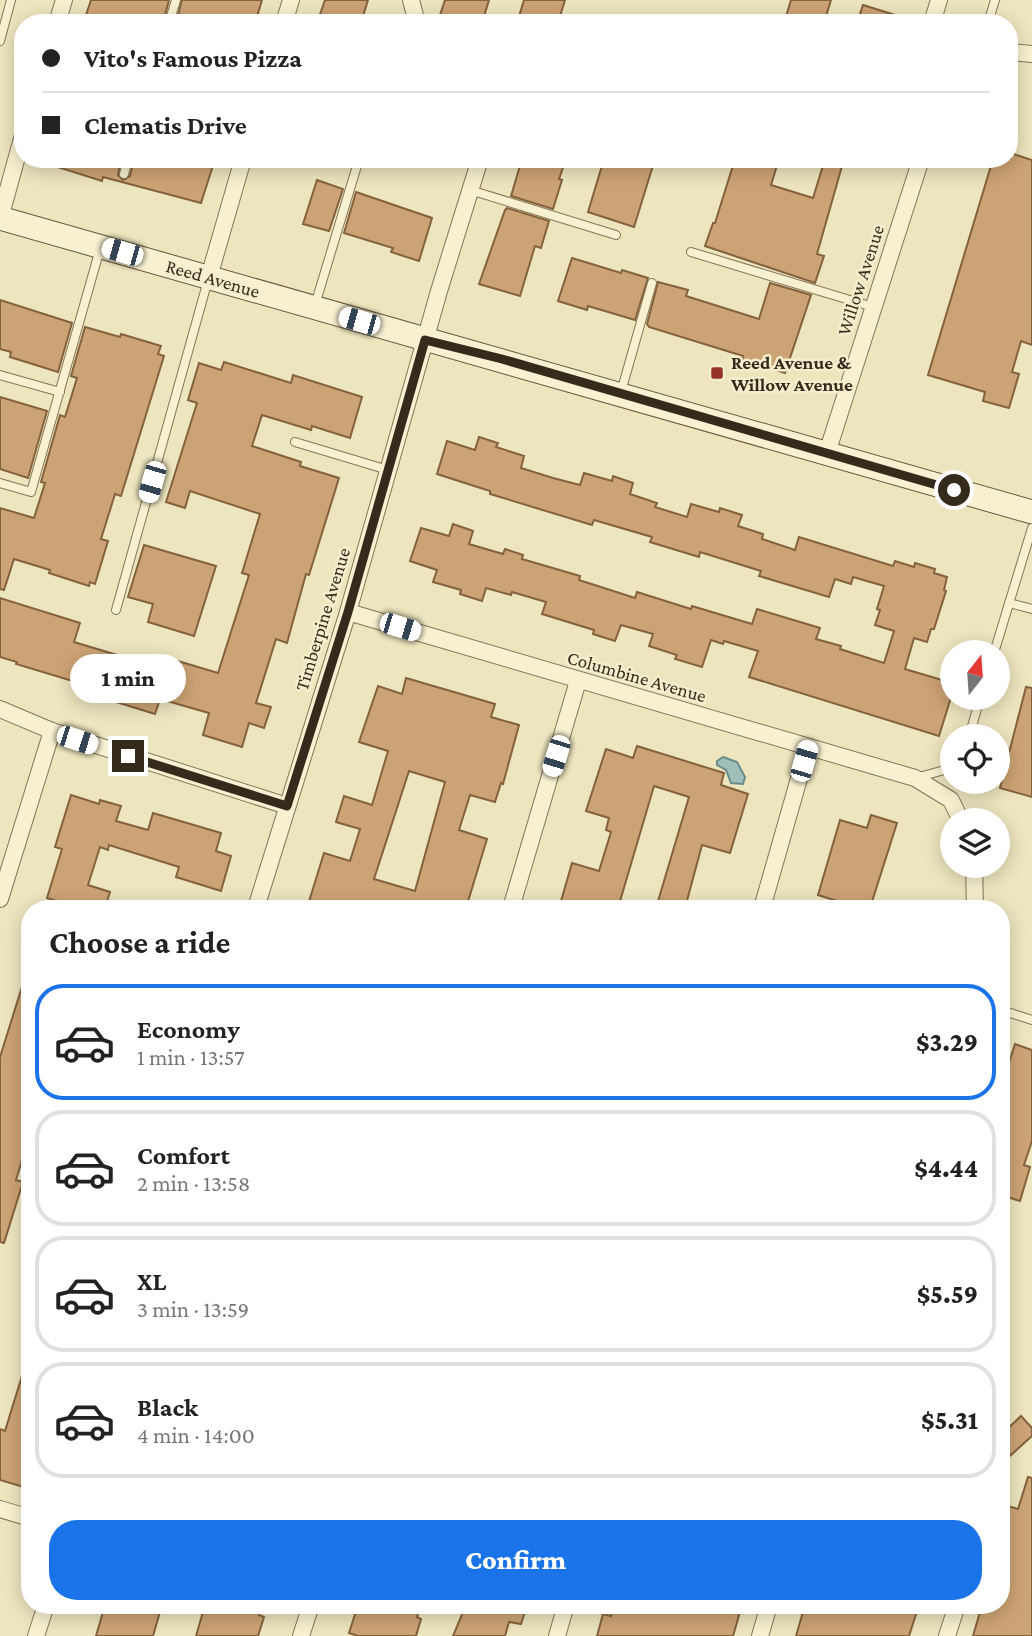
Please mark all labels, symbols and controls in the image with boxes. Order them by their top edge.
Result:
text: Vito's Famous Pizza [84,44,302,73]
text: Clematis Drive [84,111,247,140]
street label: Willow Avenue [833,222,888,338]
car [99,236,146,268]
street label: Reed Avenue [164,255,262,302]
car [336,305,383,337]
place label: Reed Avenue & Willow Avenue [730,352,853,395]
marker: Reed Avenue & Willow Avenue [709,365,725,381]
car [137,459,168,505]
route start [938,474,970,506]
street label: Timberpine Avenue [291,545,354,693]
car [377,611,424,643]
north arrow [940,640,1010,710]
map controls [940,640,1010,878]
street label: Columbine Avenue [565,647,709,706]
callout: 1 min [70,654,186,704]
text: 1 min [101,665,155,691]
car [54,724,101,756]
button: locate [940,724,1010,794]
car [540,733,573,779]
car [789,738,820,784]
route end [112,740,144,772]
button: layers [940,808,1010,878]
text: Choose a ride [49,924,230,960]
icon: car [53,1011,116,1074]
text: Economy [137,1015,240,1044]
text: $3.29 [916,1028,978,1057]
text: 1 min · 13:57 [137,1044,245,1070]
icon: car [53,1137,116,1200]
text: Comfort [137,1141,230,1170]
text: $4.44 [914,1154,978,1183]
text: 2 min · 13:58 [137,1170,250,1196]
icon: car [53,1263,116,1326]
text: XL [137,1267,166,1296]
text: $5.59 [917,1280,978,1309]
text: 3 min · 13:59 [137,1296,249,1322]
icon: car [53,1389,116,1452]
text: Black [137,1393,198,1422]
text: $5.31 [921,1406,978,1435]
text: 4 min · 14:00 [137,1422,255,1448]
button: Confirm [49,1520,982,1600]

